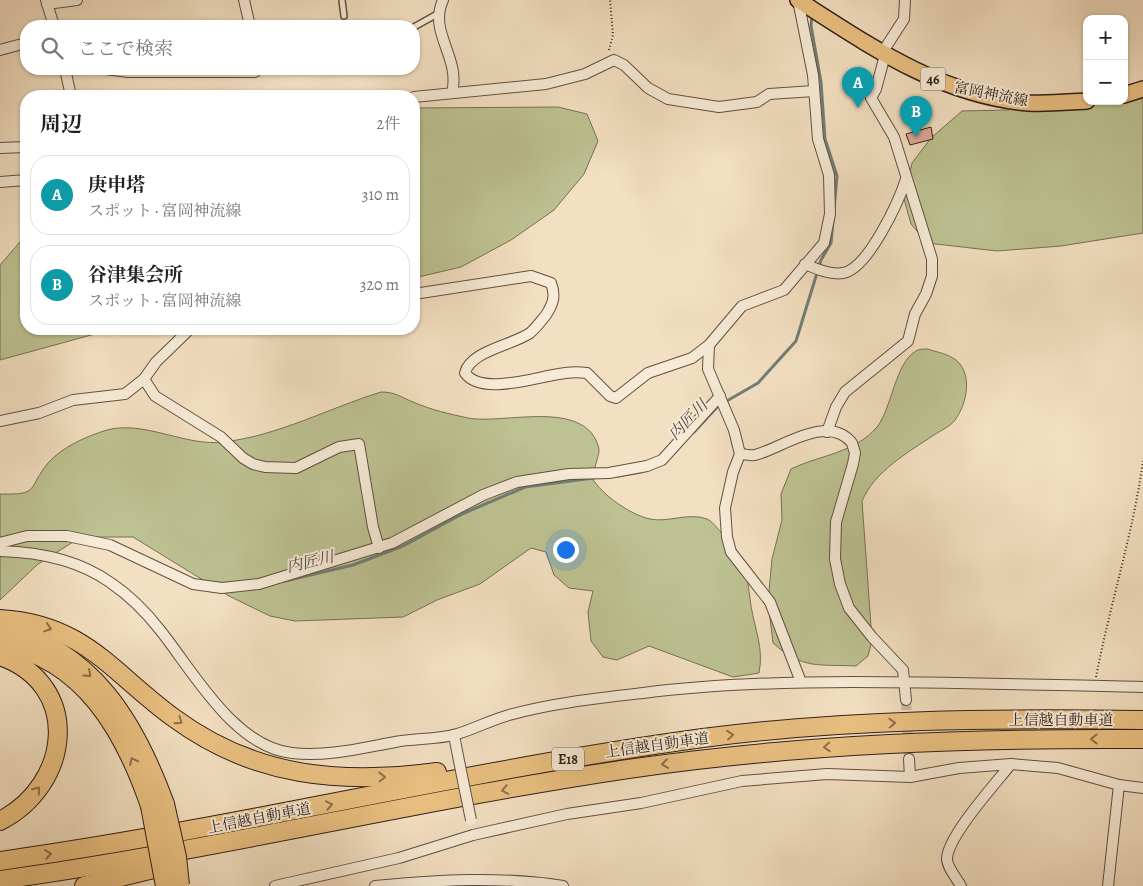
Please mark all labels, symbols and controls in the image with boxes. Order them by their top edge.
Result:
map controls [1083,15,1128,105]
button: + [1083,15,1128,60]
search box [20,20,420,75]
icon: search [38,34,66,62]
text: ここで検索 [78,36,173,62]
button: − [1083,60,1128,105]
pin: A [842,67,874,108]
road number: 46 [920,68,946,90]
street label: 富岡神流線 [952,77,1030,111]
pin: B [900,96,932,137]
text: 周辺 [40,110,82,138]
text: 2件 [376,113,400,135]
text: 庚申塔 [88,172,145,198]
text: A [52,184,62,206]
text: 310 m [362,184,399,206]
text: スポット · 富岡神流線 [88,200,242,222]
text: 谷津集会所 [88,262,183,288]
text: B [52,274,62,296]
text: 320 m [360,274,399,296]
text: スポット · 富岡神流線 [88,290,242,312]
water label: 内匠川 [663,394,714,445]
your location [553,537,579,563]
water label: 内匠川 [284,545,338,578]
one-way arrow [43,622,51,632]
one-way arrow [83,668,92,677]
street label: 上信越自動車道 [1008,710,1114,730]
one-way arrow [174,715,183,725]
one-way arrow [889,717,897,728]
street label: 上信越自動車道 [604,728,710,762]
one-way arrow [727,730,735,741]
one-way arrow [1090,734,1098,744]
one-way arrow [823,741,831,752]
road number: E18 [552,748,584,771]
one-way arrow [128,757,139,766]
one-way arrow [661,758,669,769]
one-way arrow [378,772,386,782]
one-way arrow [501,784,509,794]
one-way arrow [32,787,41,796]
street label: 上信越自動車道 [206,798,312,838]
one-way arrow [325,800,333,810]
one-way arrow [44,849,53,859]

